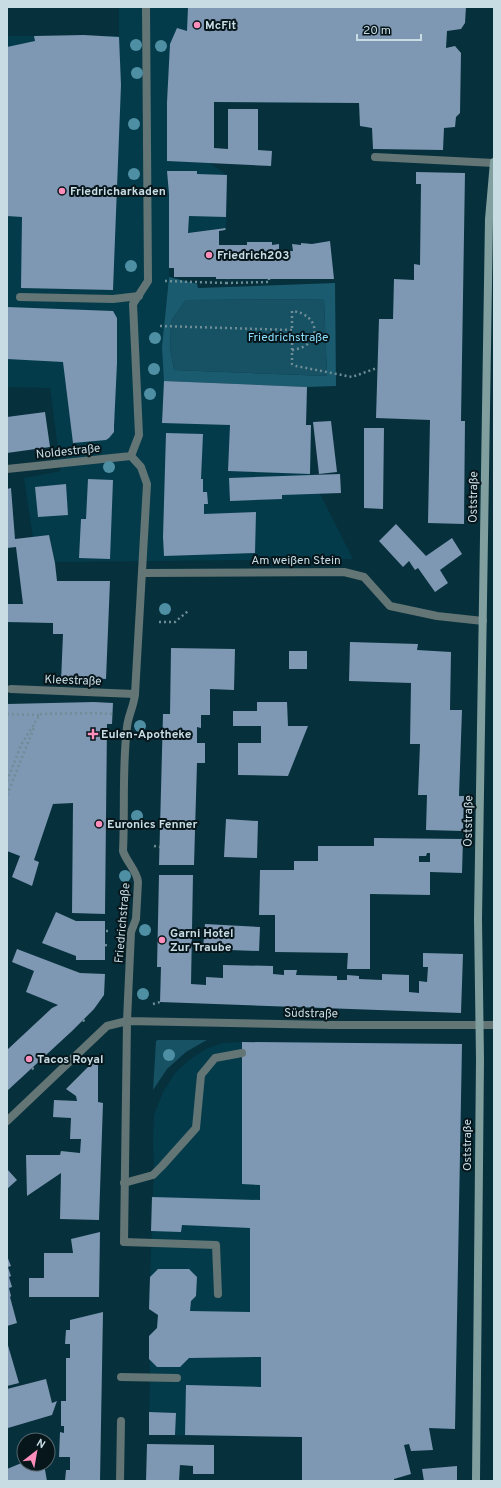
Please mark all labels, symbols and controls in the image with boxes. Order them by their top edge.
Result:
scale bar [357,16,421,42]
place label: McFit [205,18,237,34]
marker: McFit [192,20,202,30]
text: 20 m [363,23,391,39]
place label: Friedricharkaden [70,184,166,200]
marker: Friedricharkaden [57,186,67,196]
place label: Friedrich203 [217,248,289,264]
marker: Friedrich203 [204,250,214,260]
park label: Friedrichstraße [248,330,328,346]
street label: Noldestraße [35,441,101,463]
street label: Oststraße [466,471,482,523]
street label: Am weißen Stein [251,553,341,569]
street label: Kleestraße [44,672,102,690]
place label: Eulen-Apotheke [101,727,192,743]
marker: Eulen-Apotheke [88,729,98,739]
street label: Oststraße [461,795,477,847]
place label: Euronics Fenner [107,817,198,833]
marker: Euronics Fenner [94,819,104,829]
street label: Friedrichstraße [112,882,134,964]
place label: Garni Hotel Zur Traube [170,926,233,956]
marker: Garni Hotel Zur Traube [157,935,167,945]
street label: Südstraße [284,1006,338,1022]
place label: Tacos Royal [37,1052,104,1068]
marker: Tacos Royal [24,1054,34,1064]
street label: Oststraße [460,1119,476,1171]
north arrow [16,1432,56,1472]
text: N [34,1436,48,1452]

